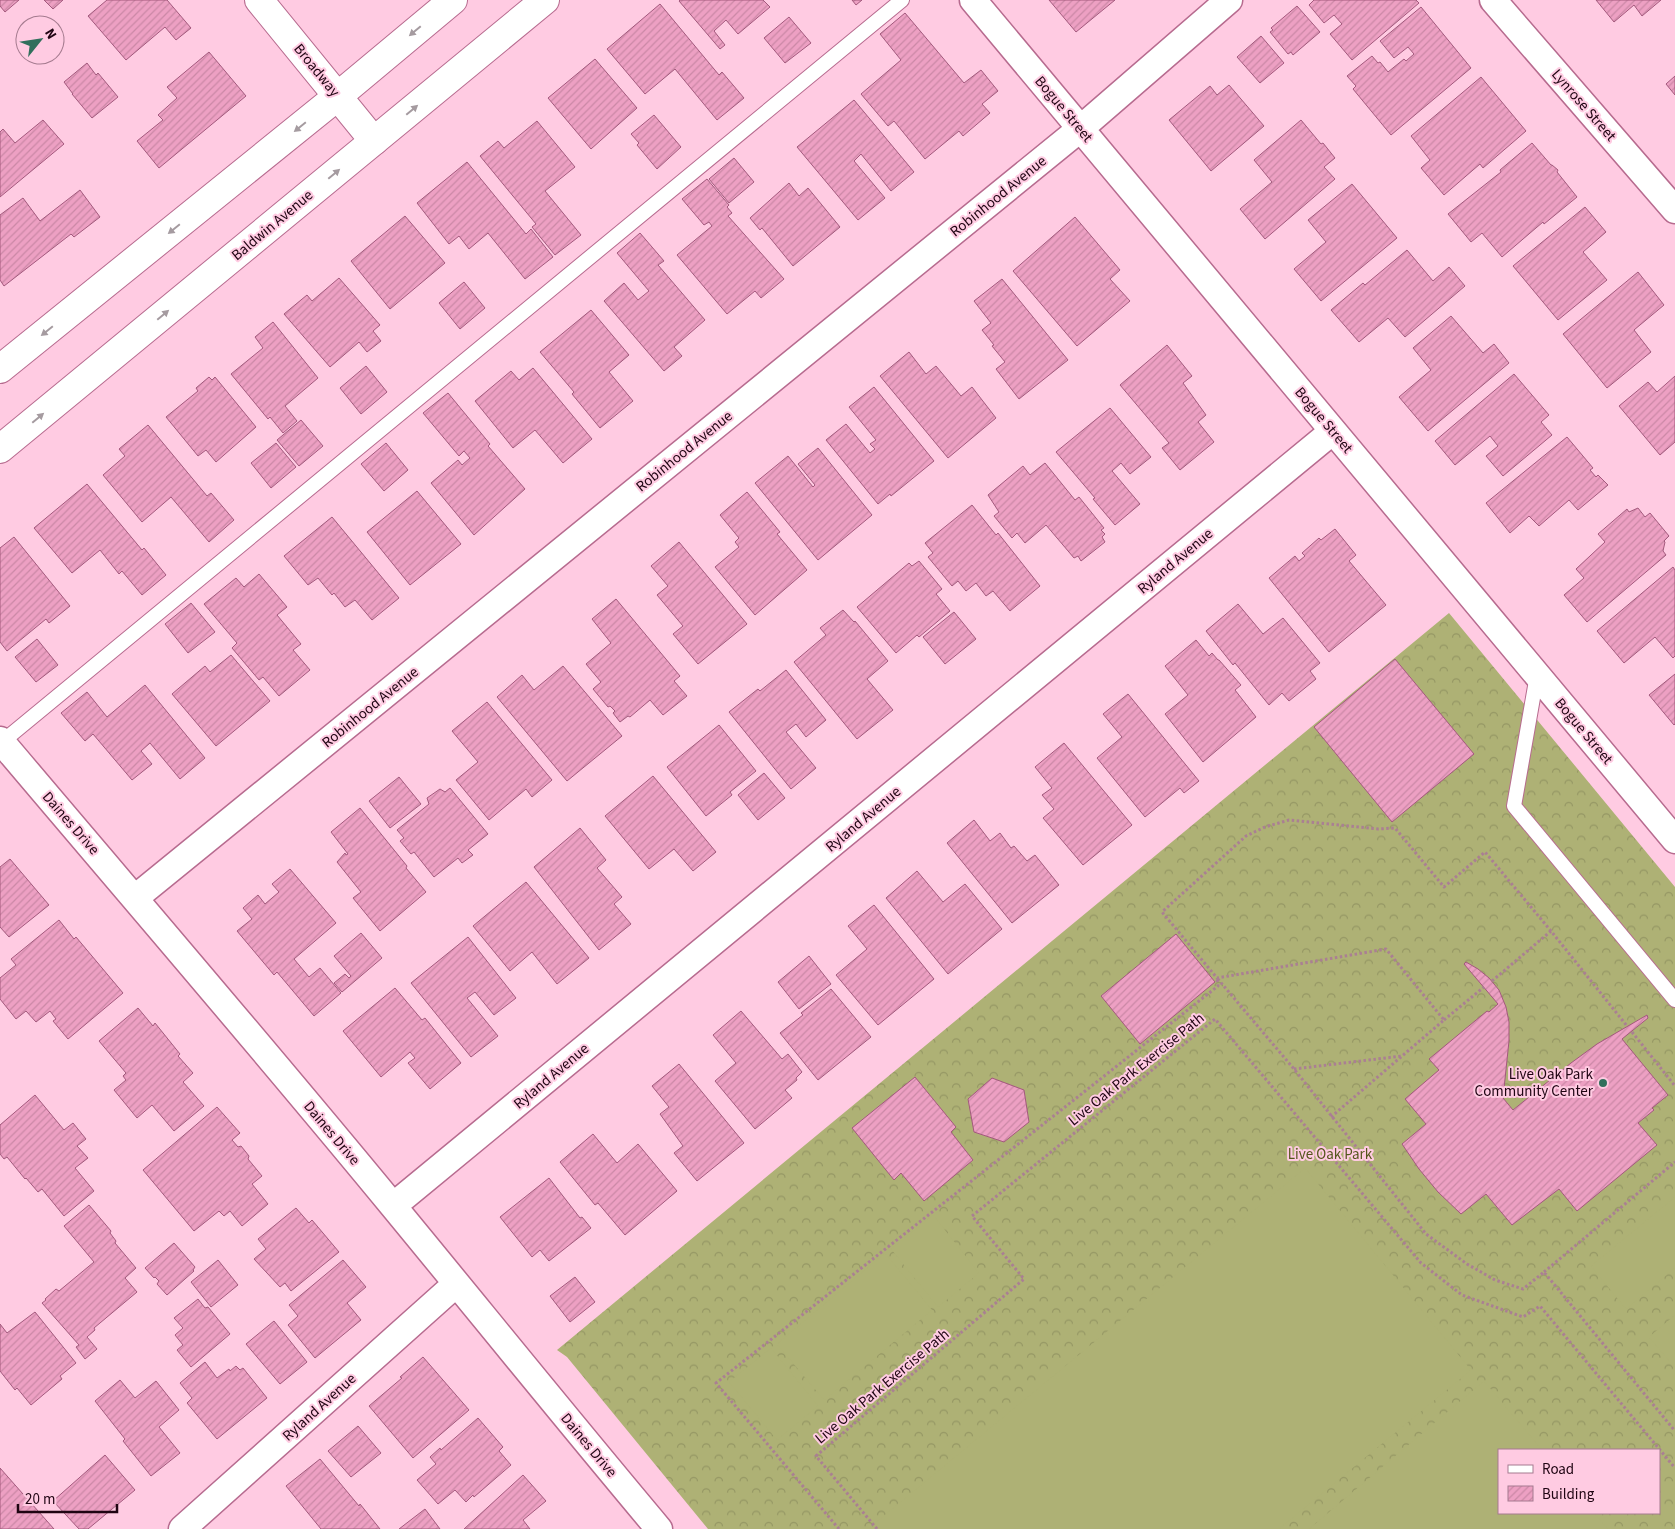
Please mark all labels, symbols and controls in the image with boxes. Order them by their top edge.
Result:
north arrow [15,15,65,65]
text: N [39,25,61,43]
one-way arrow [409,26,422,37]
street label: Broadway [289,39,345,101]
street label: Lynrose Street [1546,65,1621,146]
street label: Bogue Street [1030,72,1098,147]
one-way arrow [405,104,418,115]
one-way arrow [294,121,307,132]
street label: Robinhood Avenue [946,151,1051,242]
one-way arrow [327,168,340,179]
street label: Baldwin Avenue [227,185,318,266]
one-way arrow [168,223,181,234]
one-way arrow [156,310,169,321]
one-way arrow [41,325,54,336]
street label: Bogue Street [1290,383,1358,458]
street label: Robinhood Avenue [632,406,737,497]
one-way arrow [31,413,44,424]
street label: Ryland Avenue [1133,524,1218,599]
street label: Robinhood Avenue [318,662,423,753]
street label: Bogue Street [1550,694,1618,769]
street label: Ryland Avenue [821,782,906,857]
street label: Daines Drive [37,787,104,860]
street label: Live Oak Park Exercise Path [1064,1008,1209,1131]
street label: Ryland Avenue [509,1039,594,1114]
place label: Live Oak Park Community Center [1475,1064,1594,1102]
marker: Live Oak Park Community Center [1597,1077,1609,1089]
street label: Daines Drive [299,1097,365,1170]
park label: Live Oak Park [1288,1144,1373,1165]
street label: Live Oak Park Exercise Path [811,1324,954,1449]
street label: Ryland Avenue [278,1369,361,1446]
street label: Daines Drive [556,1409,622,1482]
legend [1498,1449,1660,1514]
text: Road [1542,1459,1574,1480]
scale bar [18,1482,116,1514]
text: Building [1542,1484,1595,1505]
text: 20 m [25,1489,55,1510]

